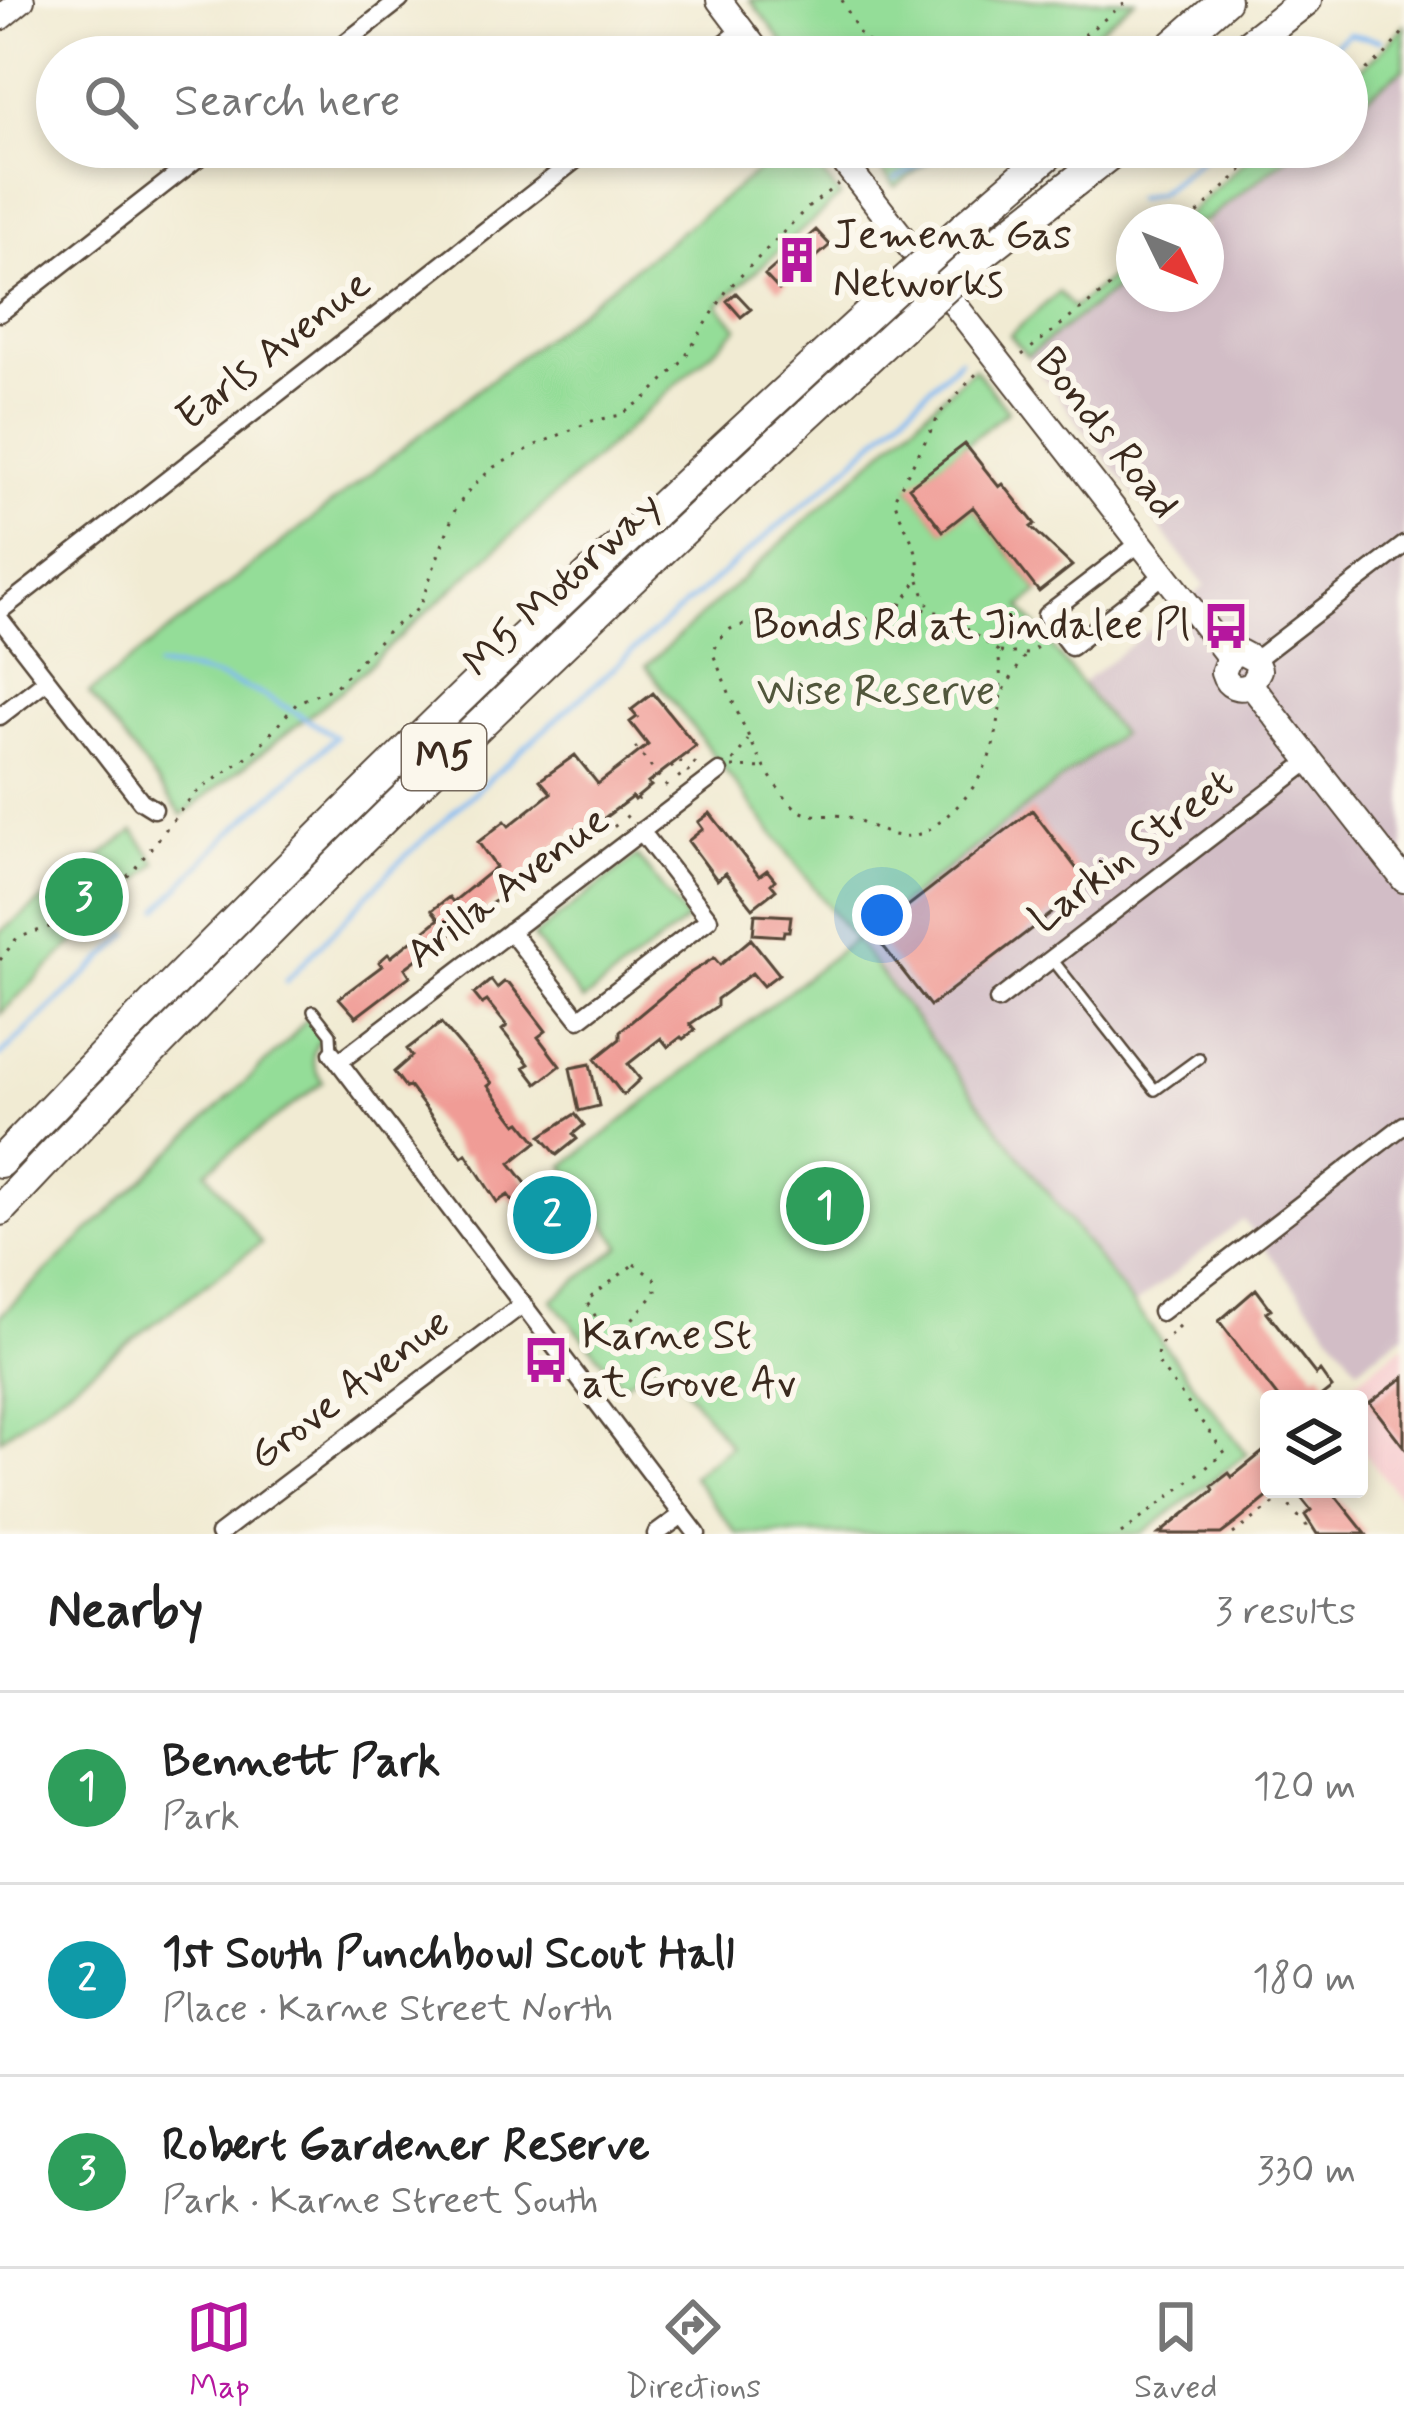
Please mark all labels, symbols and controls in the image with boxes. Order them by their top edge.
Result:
search box [36,36,1368,168]
icon: search [78,69,144,135]
text: Search here [174,73,401,132]
north arrow [1116,204,1224,312]
place label: Jemena Gas Networks [833,209,1072,312]
building icon: Jemena Gas Networks [772,235,822,285]
street label: Earls Avenue [165,258,383,444]
street label: Bonds Road [1022,337,1190,531]
street label: M5 Motorway [452,479,674,691]
place label: Bonds Rd at Jindalee Pl [753,599,1190,654]
bus stop icon: Bonds Rd at Jindalee Pl [1201,601,1251,651]
park label: Wise Reserve [757,665,995,720]
road number: M5 [402,724,486,790]
street label: Larkin Street [1019,757,1245,947]
street label: Arilla Avenue [395,794,621,982]
pin: 3 [45,852,123,942]
your location [852,885,912,945]
pin: 1 [786,1161,864,1251]
pin: 2 [513,1170,591,1260]
street label: Grove Avenue [238,1296,462,1484]
place label: Karne St at Grove Av [582,1309,796,1412]
bus stop icon: Karne St at Grove Av [521,1335,571,1385]
map controls [1260,1390,1368,1498]
button: layers [1260,1390,1368,1498]
text: Nearby [48,1579,203,1645]
text: 3 results [1215,1587,1356,1638]
text: Bennett Park [162,1733,440,1792]
text: 1 [78,1762,96,1813]
text: 120 m [1253,1762,1356,1813]
text: Park [162,1792,240,1843]
text: 1st South Punchbowl Scout Hall [162,1925,734,1984]
text: 2 [77,1954,97,2005]
text: 180 m [1252,1954,1356,2005]
text: Place · Karne Street North [162,1984,613,2035]
text: Robert Gardener Reserve [162,2117,650,2176]
text: 3 [78,2146,96,2197]
text: 330 m [1257,2146,1356,2197]
text: Park · Karne Street South [162,2176,598,2227]
tab: Map [186,2294,252,2410]
tab: Directions [625,2294,761,2410]
tab: Saved [1134,2294,1218,2410]

